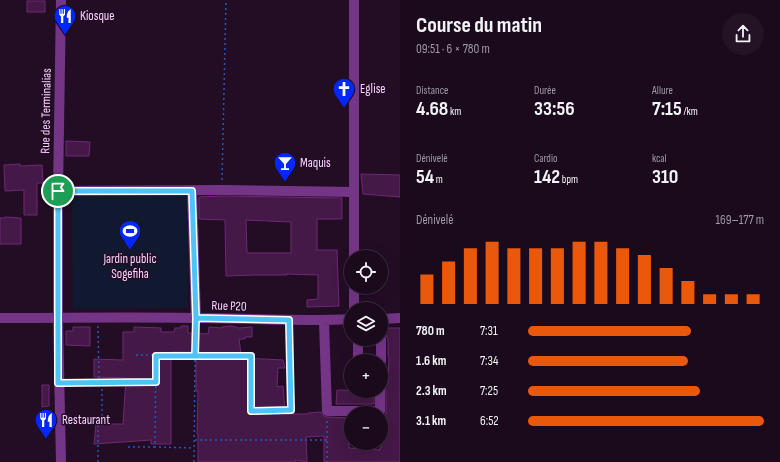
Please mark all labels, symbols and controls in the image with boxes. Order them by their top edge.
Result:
restaurant icon: Kiosque [52,3,78,36]
place label: Kiosque [80,8,114,24]
text: Course du matin [416,12,542,39]
button: share [722,13,764,55]
text: 09:51 · 6 × 780 m [416,41,490,57]
street label: Rue des Terminalias [37,68,55,154]
church icon: Eglise [331,76,357,109]
place label: Eglise [360,81,386,97]
text: Distance [416,84,448,97]
text: Durée [534,84,556,97]
text: Allure [652,84,673,97]
text: 4.68 [416,97,448,121]
text: 33:56 [534,97,575,121]
text: 7:15 [652,97,682,121]
text: km [448,105,461,118]
text: /km [682,105,698,118]
bar icon: Maquis [272,150,298,183]
text: Dénivelé [416,152,448,165]
text: Cardio [534,152,558,165]
text: kcal [652,152,667,165]
place label: Maquis [300,155,331,171]
text: 54 [416,165,434,189]
text: 142 [534,165,560,189]
text: 310 [652,165,678,189]
text: m [434,173,443,186]
text: bpm [560,173,578,186]
pin [41,174,75,208]
icon: arrive [47,180,69,202]
text: Dénivelé [416,212,453,228]
text: 169–177 m [715,212,764,228]
sports icon: Jardin public Sogefiha [117,218,143,251]
map controls [344,250,388,450]
button: locate [344,250,388,294]
place label: Jardin public Sogefiha [102,251,157,282]
street label: Rue P20 [211,297,247,315]
button: layers [344,302,388,346]
text: 780 m [416,323,445,339]
text: 7:31 [480,323,498,339]
text: 1.6 km [416,353,446,369]
text: 7:34 [480,353,498,369]
button: + [344,354,388,398]
text: 2.3 km [416,383,447,399]
text: 7:25 [480,383,498,399]
button: − [344,406,388,450]
restaurant icon: Restaurant [33,407,59,440]
place label: Restaurant [62,412,110,428]
text: 3.1 km [416,413,446,429]
text: 6:52 [480,413,499,429]

